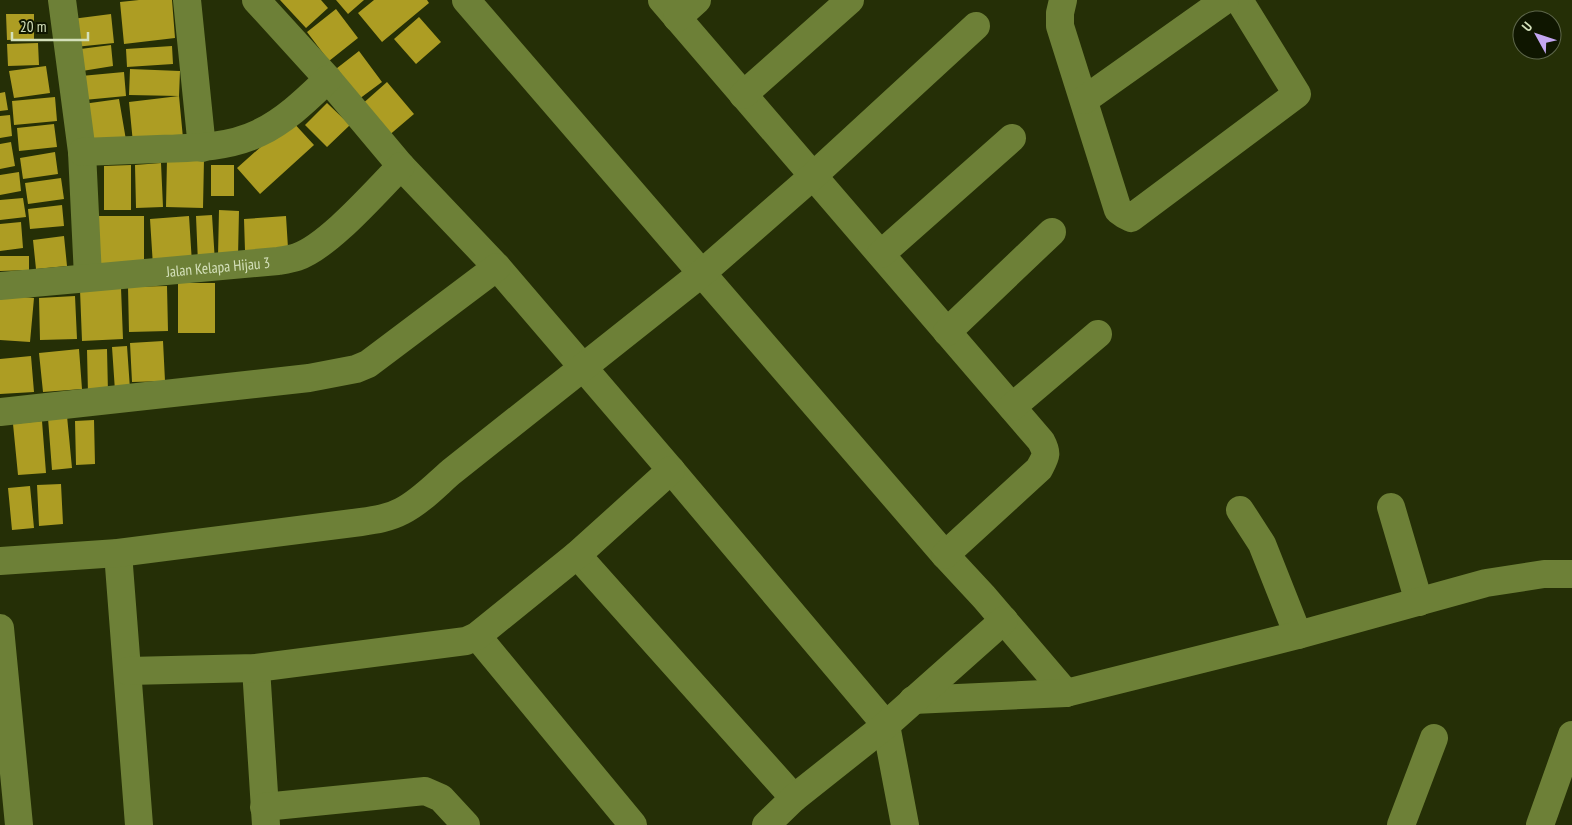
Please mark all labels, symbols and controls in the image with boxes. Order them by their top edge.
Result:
scale bar [12,10,89,42]
north arrow [1512,10,1562,60]
text: 20 m [20,17,46,36]
text: U [1518,18,1536,35]
street label: Jalan Kelapa Hijau 3 [164,252,271,281]

